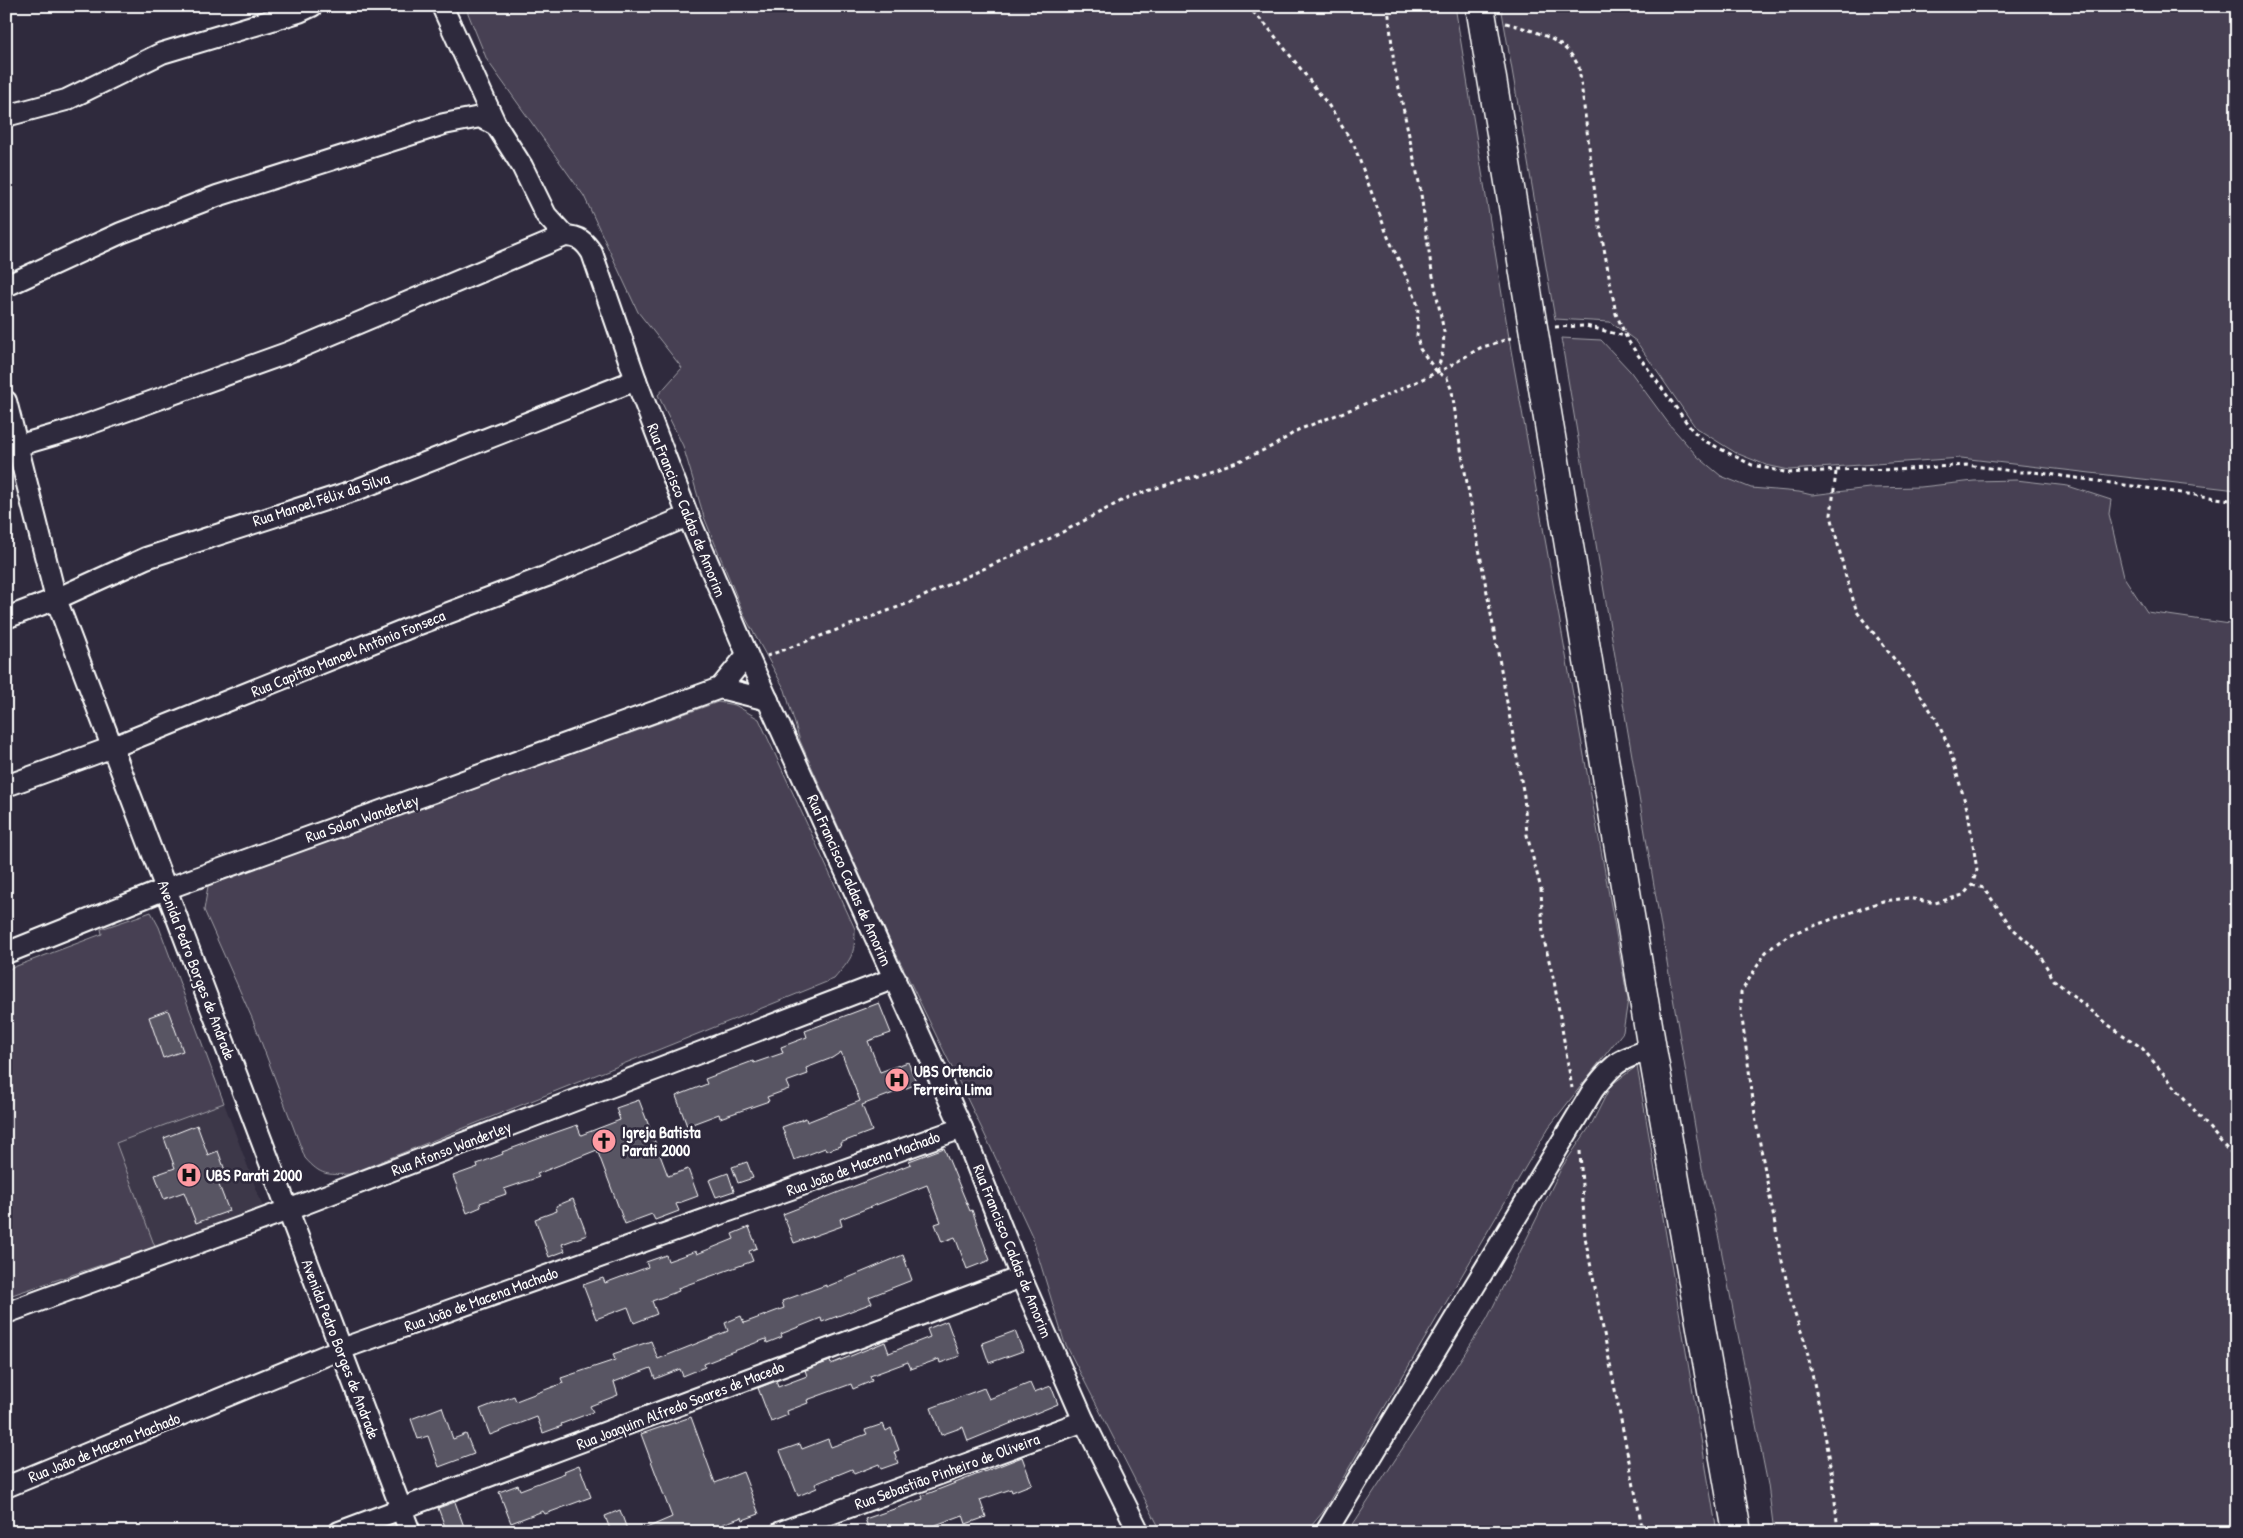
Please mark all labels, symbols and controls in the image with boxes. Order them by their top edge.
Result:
street label: Rua Francisco Caldas de Amorim [642,420,732,600]
street label: Rua Manoel Félix da Silva [250,467,392,531]
street label: Rua Capitão Manoel Antônio Fonseca [248,604,448,702]
street label: Rua Solon Wanderley [302,788,422,848]
street label: Rua Francisco Caldas de Amorim [802,791,898,969]
street label: Avenida Pedro Borges de Andrade [153,877,242,1064]
place label: UBS Ortencio Ferreira Lima [913,1060,993,1100]
hospital icon: UBS Ortencio Ferreira Lima [884,1067,910,1093]
street label: Rua Afonso Wanderley [388,1115,514,1181]
place label: Igreja Batista Parati 2000 [622,1121,701,1161]
street label: Rua João de Macena Machado [783,1125,943,1201]
church icon: Igreja Batista Parati 2000 [591,1128,617,1154]
street label: Rua Francisco Caldas de Amorim [968,1161,1058,1341]
hospital icon: UBS Parati 2000 [176,1162,202,1188]
place label: UBS Parati 2000 [206,1164,302,1186]
street label: Avenida Pedro Borges de Andrade [297,1256,386,1443]
street label: Rua João de Macena Machado [401,1261,561,1337]
street label: Rua Joaquim Alfredo Soares de Macedo [573,1355,787,1455]
street label: Rua João de Macena Machado [25,1406,184,1488]
street label: Rua Sebastião Pinheiro de Oliveira [852,1427,1042,1515]

